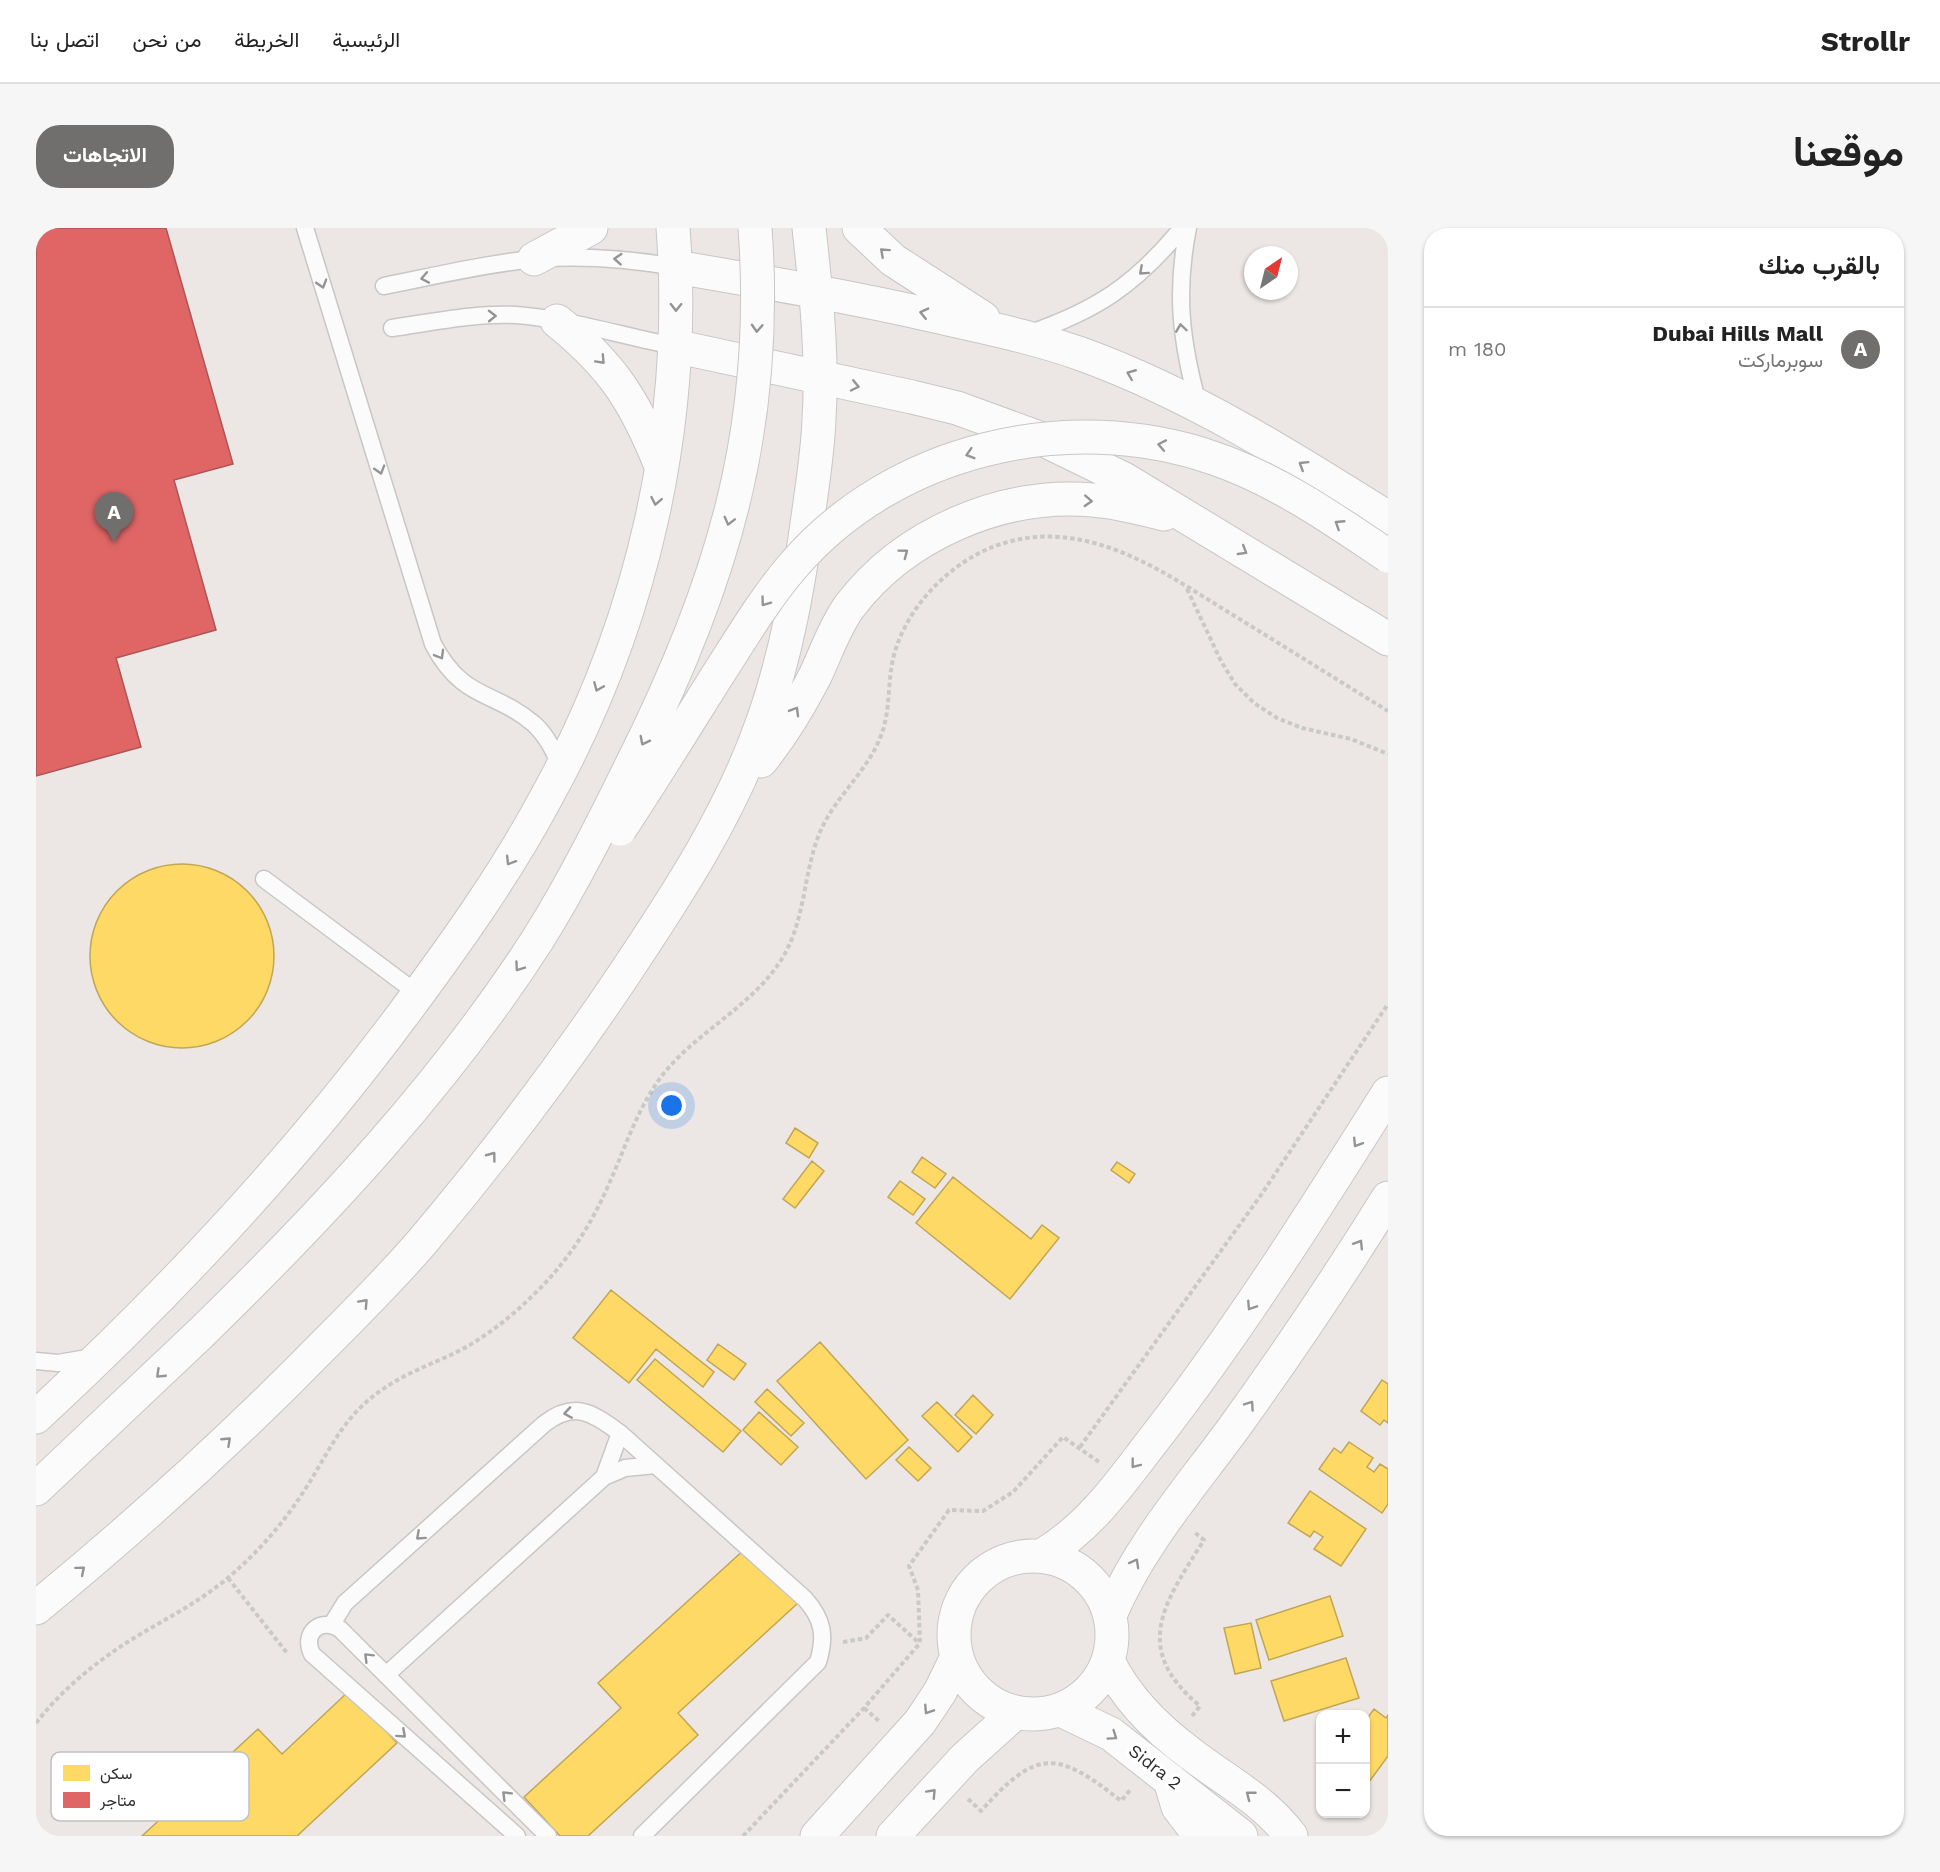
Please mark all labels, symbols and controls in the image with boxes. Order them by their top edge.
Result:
text: Strollr [1821,25,1910,58]
text: اتصل بنا [30,27,99,52]
text: من نحن [132,27,201,52]
text: الخريطة [234,27,299,52]
text: الرئيسية [332,27,400,52]
button: الاتجاهات [36,125,174,188]
text: موقعنا [1793,127,1904,176]
north arrow [1244,246,1298,300]
one-way arrow [880,248,891,259]
text: بالقرب منك [1758,250,1880,280]
one-way arrow [613,253,622,266]
one-way arrow [1139,264,1150,275]
one-way arrow [420,271,430,284]
one-way arrow [315,278,327,289]
one-way arrow [669,303,682,312]
one-way arrow [919,307,929,320]
one-way arrow [487,310,496,322]
text: Dubai Hills Mall [1652,321,1823,346]
one-way arrow [1176,323,1188,332]
one-way arrow [751,324,764,333]
text: 180 m [1448,337,1506,361]
text: A [1854,337,1867,361]
text: سوبرماركت [1738,348,1823,372]
one-way arrow [594,353,605,364]
one-way arrow [1126,369,1137,381]
one-way arrow [849,378,859,391]
one-way arrow [1158,439,1168,452]
one-way arrow [965,447,976,460]
one-way arrow [1299,461,1309,473]
one-way arrow [372,464,385,475]
pin: A [94,492,134,542]
one-way arrow [1084,494,1093,507]
one-way arrow [650,496,663,506]
one-way arrow [724,516,737,526]
one-way arrow [1335,519,1345,531]
one-way arrow [1237,543,1247,555]
one-way arrow [898,550,909,561]
one-way arrow [761,596,772,607]
one-way arrow [432,649,444,659]
one-way arrow [593,681,605,692]
one-way arrow [787,707,799,717]
one-way arrow [639,735,651,746]
one-way arrow [506,855,518,865]
one-way arrow [515,960,526,971]
your location [657,1091,686,1120]
one-way arrow [1352,1137,1364,1147]
one-way arrow [485,1152,496,1163]
one-way arrow [1352,1240,1364,1250]
one-way arrow [357,1300,368,1311]
one-way arrow [1247,1300,1258,1311]
one-way arrow [156,1367,166,1378]
one-way arrow [1243,1400,1254,1411]
one-way arrow [563,1406,573,1418]
one-way arrow [220,1437,231,1448]
one-way arrow [1132,1457,1143,1468]
one-way arrow [416,1529,427,1540]
one-way arrow [1128,1558,1139,1569]
one-way arrow [74,1567,85,1578]
one-way arrow [365,1653,375,1664]
one-way arrow [924,1704,936,1714]
map controls [1316,1710,1370,1818]
button: + [1316,1710,1370,1764]
one-way arrow [395,1727,406,1738]
one-way arrow [1107,1729,1118,1740]
street label: Sidra 2 [1125,1740,1186,1794]
legend [51,1752,249,1821]
text: سكن [100,1764,132,1784]
button: − [1316,1764,1370,1818]
one-way arrow [925,1789,936,1800]
text: متاجر [99,1791,136,1811]
one-way arrow [503,1791,514,1802]
one-way arrow [1246,1791,1257,1802]

